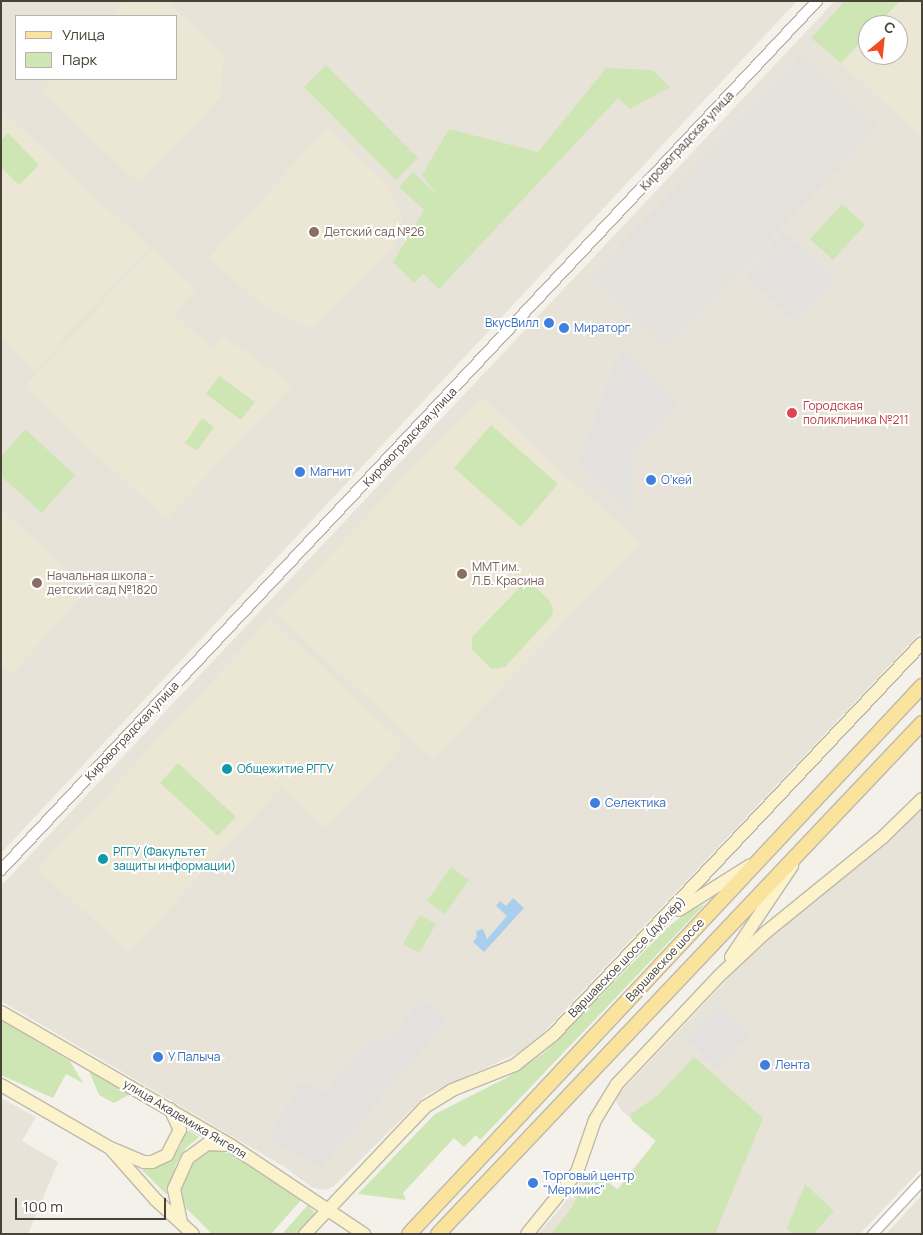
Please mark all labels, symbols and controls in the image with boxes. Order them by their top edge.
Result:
legend [15,15,178,80]
north arrow [858,15,908,65]
text: С [881,16,899,38]
text: Улица [62,24,105,45]
text: Парк [62,49,97,70]
street label: Кировоградская улица [637,88,737,194]
place label: Детский сад №26 [324,225,425,239]
marker: Детский сад №26 [308,226,320,238]
place label: ВкусВилл [485,316,539,330]
marker: ВкусВилл [543,317,555,329]
place label: Мираторг [574,321,630,335]
marker: Мираторг [558,322,570,334]
street label: Кировоградская улица [360,384,460,490]
place label: Городская поликлиника №211 [803,399,909,427]
marker: Городская поликлиника №211 [785,406,799,420]
place label: Магнит [310,465,352,479]
marker: Магнит [294,466,306,478]
place label: О’кей [661,473,692,487]
marker: О’кей [645,474,657,486]
place label: ММТ им. Л.Б. Красина [472,560,544,588]
marker: ММТ им. Л.Б. Красина [456,568,468,580]
place label: Начальная школа - детский сад №1820 [47,569,158,597]
marker: Начальная школа - детский сад №1820 [31,577,43,589]
street label: Кировоградская улица [82,678,182,784]
place label: Общежитие РГГУ [237,762,334,776]
marker: Общежитие РГГУ [221,763,233,775]
place label: Селектика [605,796,666,810]
marker: Селектика [589,797,601,809]
place label: РГГУ (Факультет защиты информации) [113,845,236,873]
marker: РГГУ (Факультет защиты информации) [97,853,109,865]
street label: Варшавское шоссе (дублёр) [565,894,689,1020]
street label: Варшавское шоссе [623,915,707,1005]
place label: У Палыча [168,1050,221,1064]
marker: У Палыча [152,1051,164,1063]
place label: Лента [775,1058,810,1072]
marker: Лента [759,1059,771,1071]
street label: улица Академика Янгеля [121,1076,249,1162]
place label: Торговый центр "Меримис" [543,1169,634,1197]
marker: Торговый центр "Меримис" [527,1177,539,1189]
scale bar [18,1188,169,1220]
text: 100 m [23,1196,63,1217]

